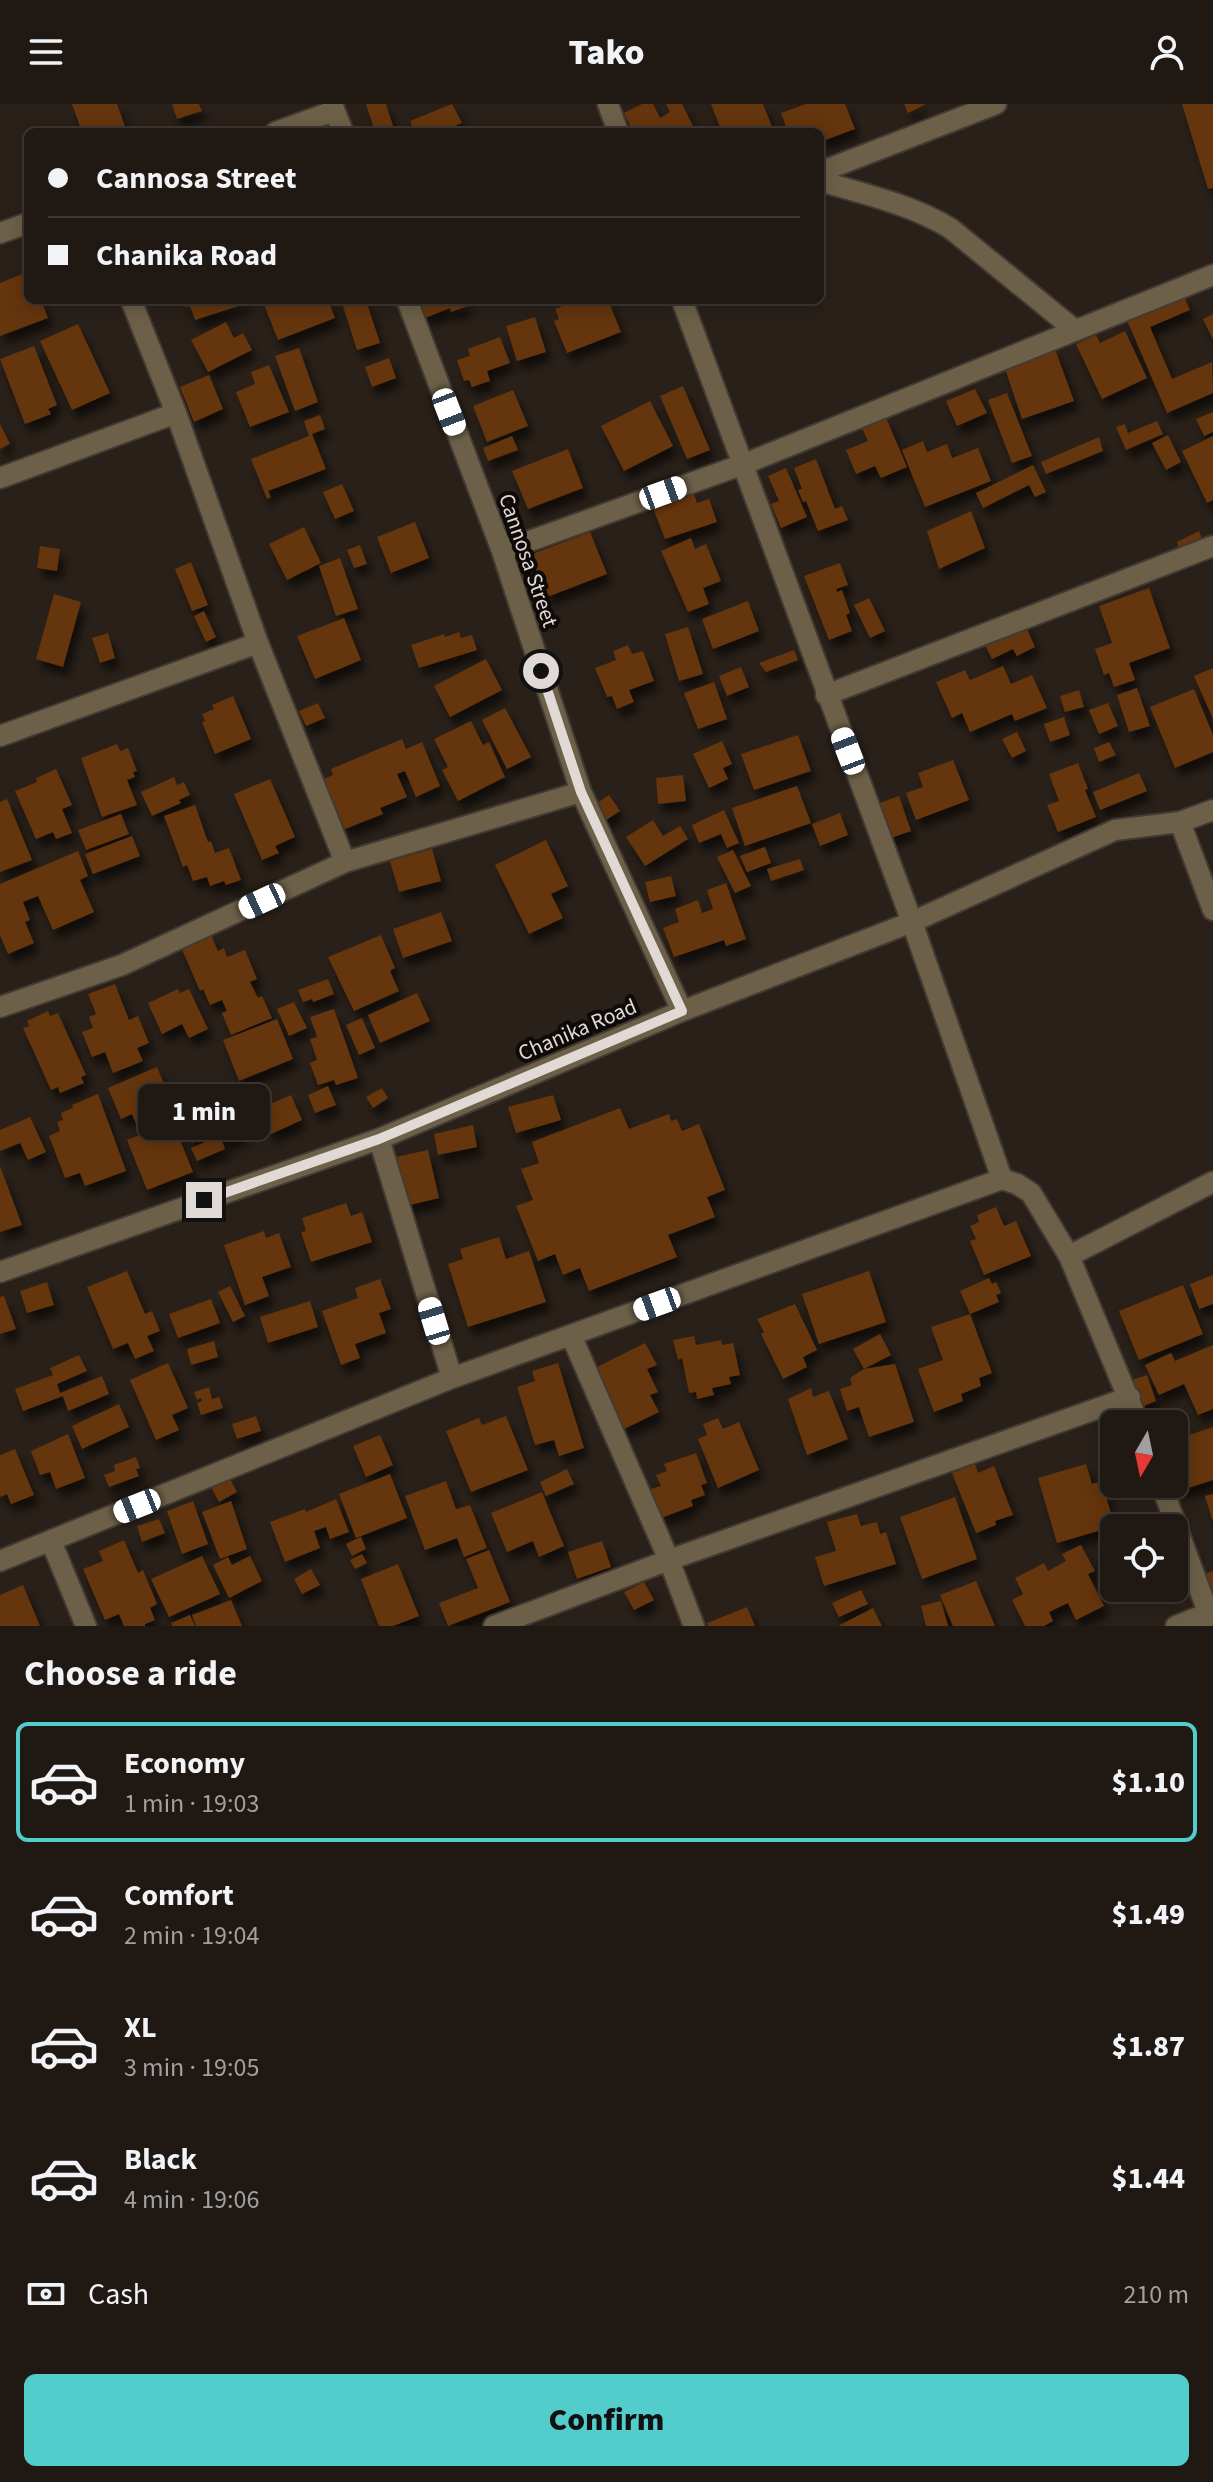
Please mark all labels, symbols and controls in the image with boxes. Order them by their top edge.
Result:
text: Tako [568,27,645,78]
icon: menu [24,30,68,74]
icon: person [1145,30,1189,74]
text: Cannosa Street [96,157,296,200]
text: Chanika Road [96,234,277,277]
car [429,385,469,439]
car [636,474,690,512]
street label: Cannosa Street [490,489,566,632]
route start [523,653,559,689]
car [828,724,868,778]
car [235,880,289,922]
street label: Chanika Road [513,990,642,1069]
callout: 1 min [138,1084,270,1140]
text: 1 min [172,1093,236,1130]
route end [186,1182,222,1218]
car [630,1285,684,1323]
car [416,1295,452,1347]
north arrow [1100,1410,1188,1498]
map controls [1100,1410,1188,1602]
car [110,1486,164,1526]
button: locate [1100,1514,1188,1602]
text: Choose a ride [24,1648,237,1699]
text: Economy [124,1742,245,1785]
icon: car [28,1746,100,1818]
text: $1.10 [1112,1761,1185,1804]
text: 1 min · 19:03 [124,1785,259,1822]
text: Comfort [124,1874,234,1917]
icon: car [28,1878,100,1950]
text: $1.49 [1112,1893,1185,1936]
text: 2 min · 19:04 [124,1917,259,1954]
text: XL [124,2006,157,2049]
icon: car [28,2010,100,2082]
text: $1.87 [1112,2025,1185,2068]
text: 3 min · 19:05 [124,2049,259,2086]
text: Black [124,2138,197,2181]
icon: car [28,2142,100,2214]
text: $1.44 [1112,2157,1185,2200]
text: 4 min · 19:06 [124,2181,259,2218]
icon: cash [24,2272,68,2316]
text: Cash [88,2273,149,2316]
text: 210 m [1123,2276,1189,2313]
button: Confirm [24,2374,1189,2466]

